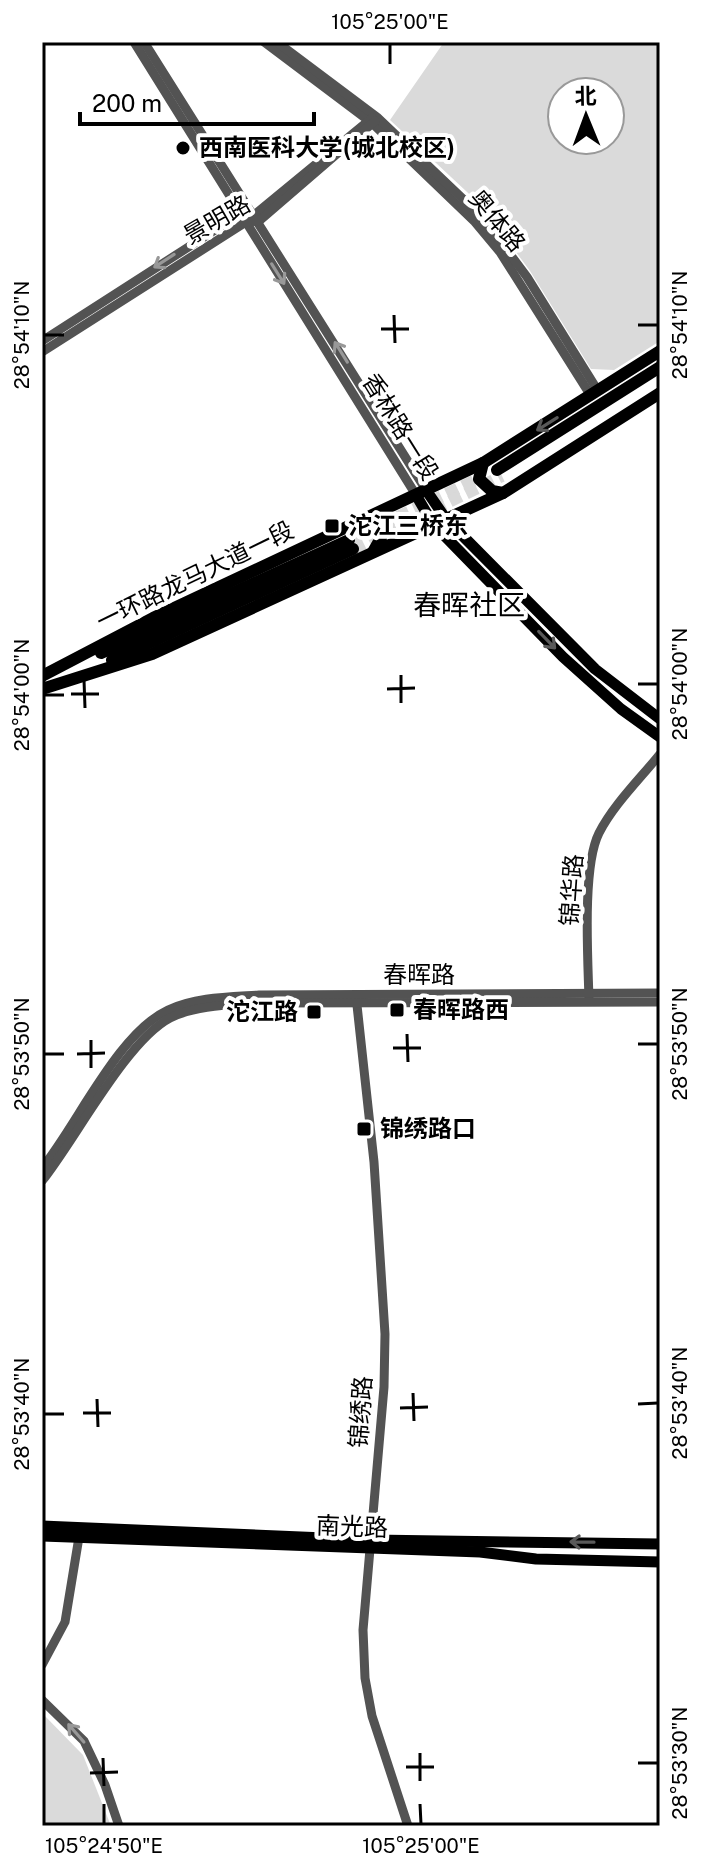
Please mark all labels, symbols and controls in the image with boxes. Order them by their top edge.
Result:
text: 105°25'00"E [331,10,449,34]
scale bar [80,76,314,126]
north arrow [546,76,626,156]
text: 北 [574,83,597,109]
text: 200 m [92,89,162,117]
place label: 西南医科大学(城北校区) [199,133,455,161]
marker: 西南医科大学(城北校区) [174,139,192,157]
street label: 奥体路 [464,184,532,257]
street label: 景明路 [178,189,255,249]
one-way arrow [153,253,175,270]
one-way arrow [271,262,287,285]
text: 28°54'10"N [668,271,692,379]
text: 28°54'10"N [10,281,34,389]
one-way arrow [332,341,348,364]
street label: 香林路一段 [357,368,445,485]
one-way arrow [536,416,559,432]
place label: 沱江三桥东 [348,511,468,539]
street label: 一环路龙马大道一段 [91,515,298,635]
marker: 沱江三桥东 [323,517,341,535]
district label: 春晖社区 [413,588,525,621]
text: 28°54'00"N [668,628,692,740]
one-way arrow [537,630,556,650]
text: 28°54'00"N [10,639,34,751]
street label: 锦华路 [555,853,587,927]
street label: 春晖路 [383,960,455,988]
text: 28°53'50"N [668,987,692,1101]
place label: 春晖路西 [413,995,509,1023]
text: 28°53'50"N [10,997,34,1111]
place label: 沱江路 [226,997,298,1025]
marker: 春晖路西 [388,1001,406,1019]
marker: 沱江路 [305,1003,323,1021]
place label: 锦绣路口 [380,1114,476,1142]
marker: 锦绣路口 [355,1120,373,1138]
text: 28°53'40"N [668,1347,692,1459]
text: 28°53'40"N [10,1358,34,1470]
street label: 锦绣路 [344,1375,376,1449]
street label: 南光路 [316,1511,389,1541]
one-way arrow [569,1534,596,1550]
text: 28°53'30"N [668,1707,692,1819]
one-way arrow [67,1723,85,1743]
text: 105°24'50"E [45,1834,163,1858]
text: 105°25'00"E [362,1834,480,1858]

